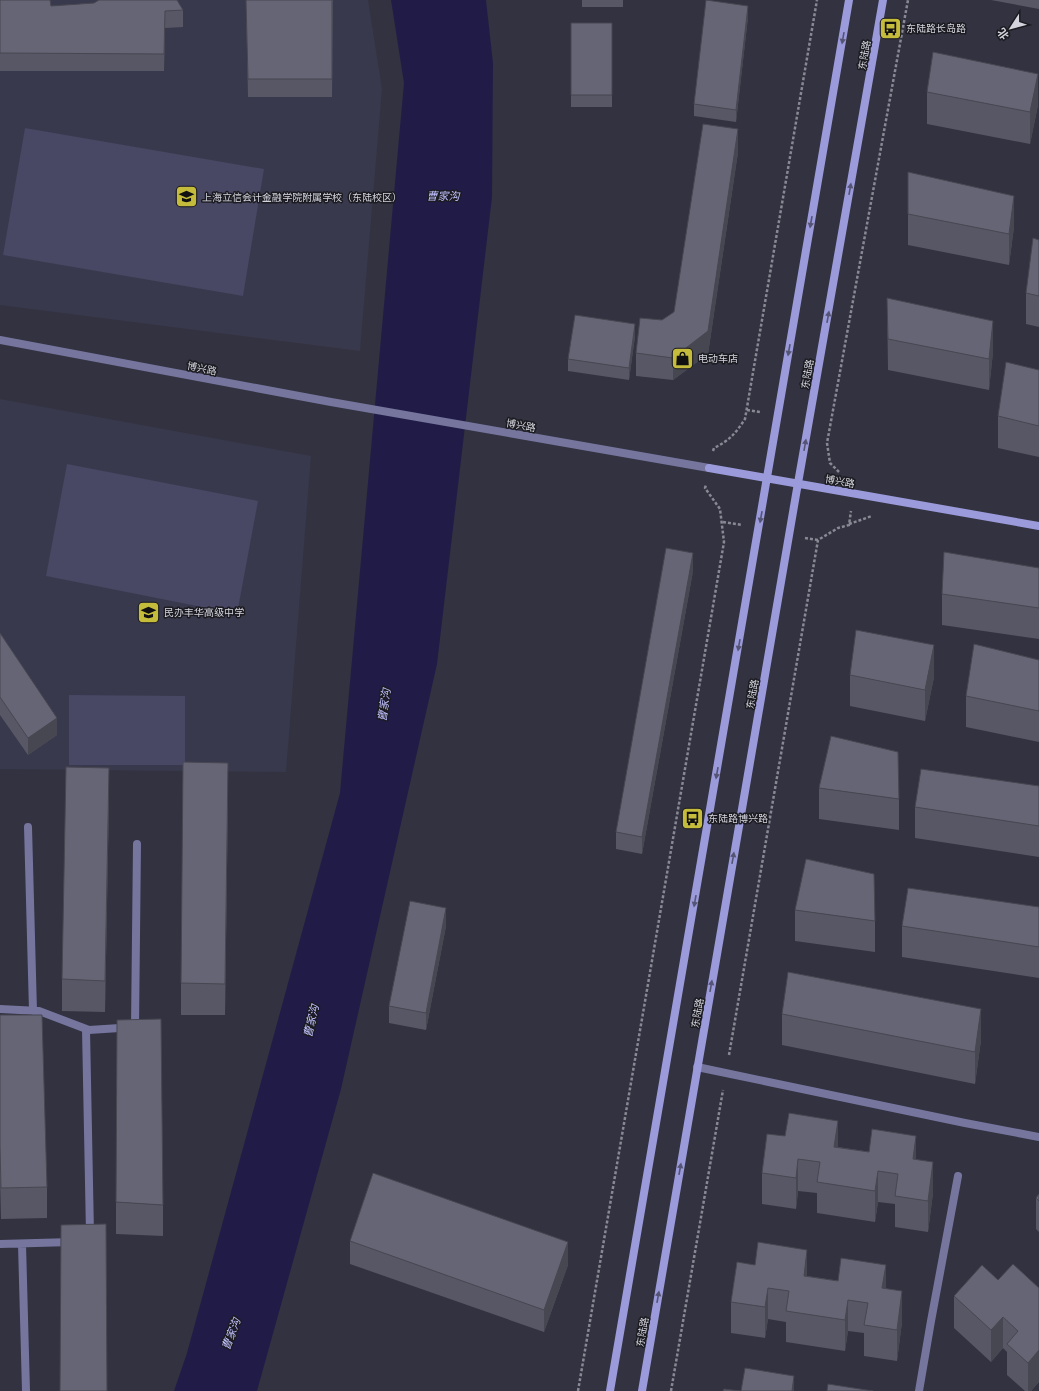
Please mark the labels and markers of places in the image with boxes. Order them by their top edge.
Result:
bus stop icon: 东陆路长岛路 [877,15,903,41]
place label: 东陆路长岛路 [906,22,966,35]
school or university icon: 上海立信会计金融学院附属学校（东陆校区） [173,184,199,210]
place label: 上海立信会计金融学院附属学校（东陆校区） [202,191,402,204]
shop icon: 电动车店 [670,345,696,371]
place label: 电动车店 [698,352,738,365]
school or university icon: 民办丰华高级中学 [136,599,162,625]
place label: 民办丰华高级中学 [164,606,244,619]
bus stop icon: 东陆路博兴路 [679,805,705,831]
place label: 东陆路博兴路 [708,812,768,825]

